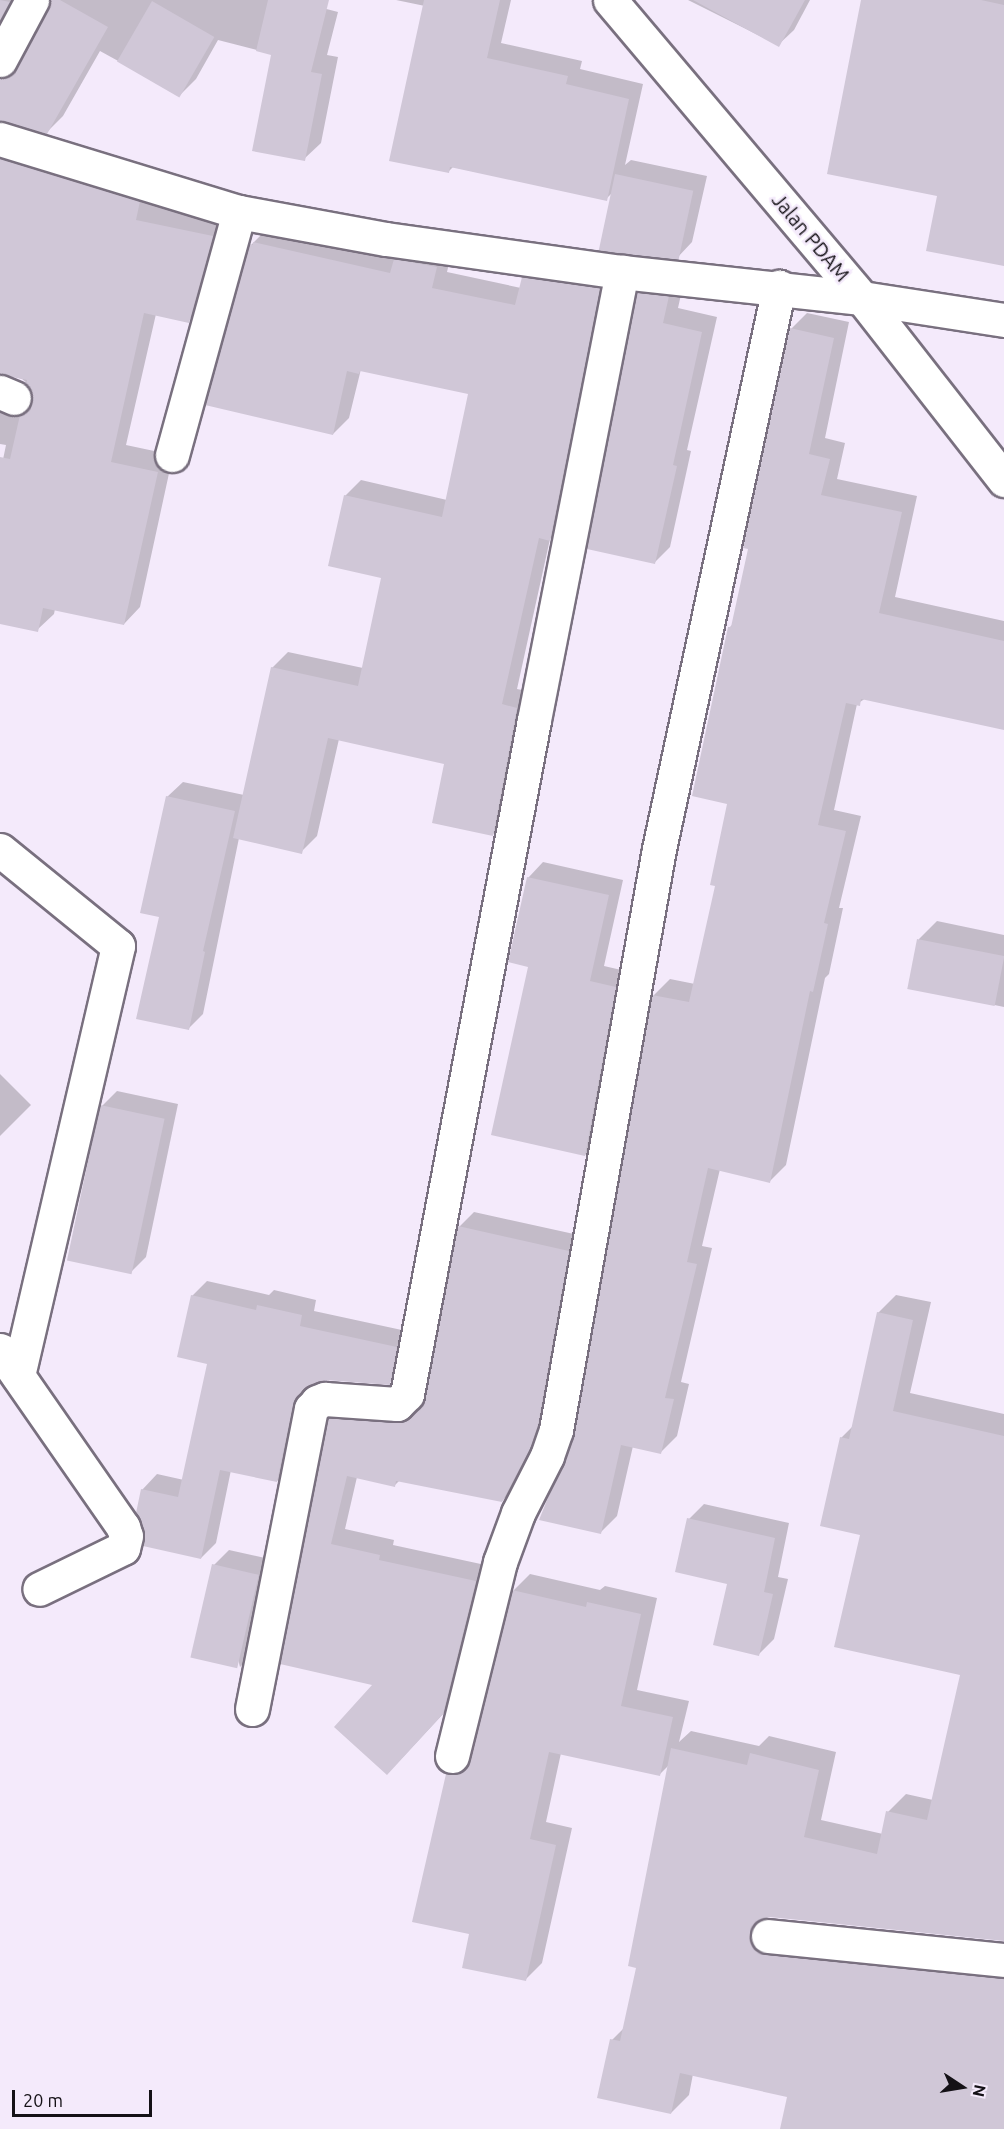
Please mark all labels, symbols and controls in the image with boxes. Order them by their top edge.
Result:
street label: Jalan PDAM [767,188,855,286]
north arrow [932,2057,992,2117]
scale bar [15,2078,154,2116]
text: N [970,2083,990,2098]
text: 20 m [23,2090,63,2110]

